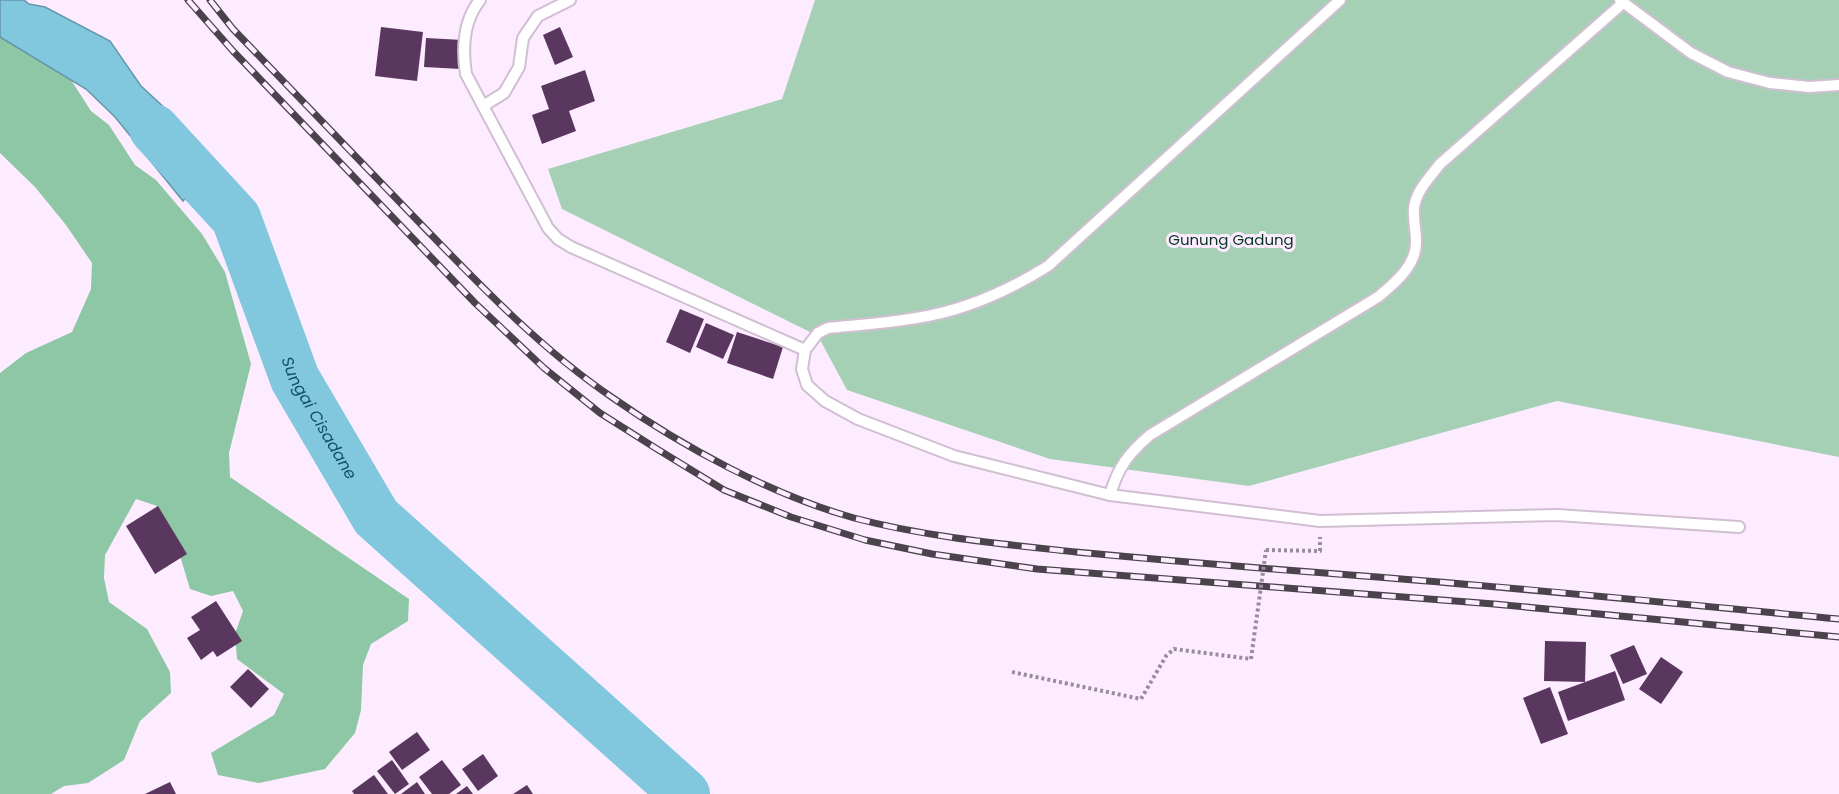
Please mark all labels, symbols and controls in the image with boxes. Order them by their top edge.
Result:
park label: Gunung Gadung [1168,229,1294,250]
water label: Sungai Cisadane [276,353,362,484]

